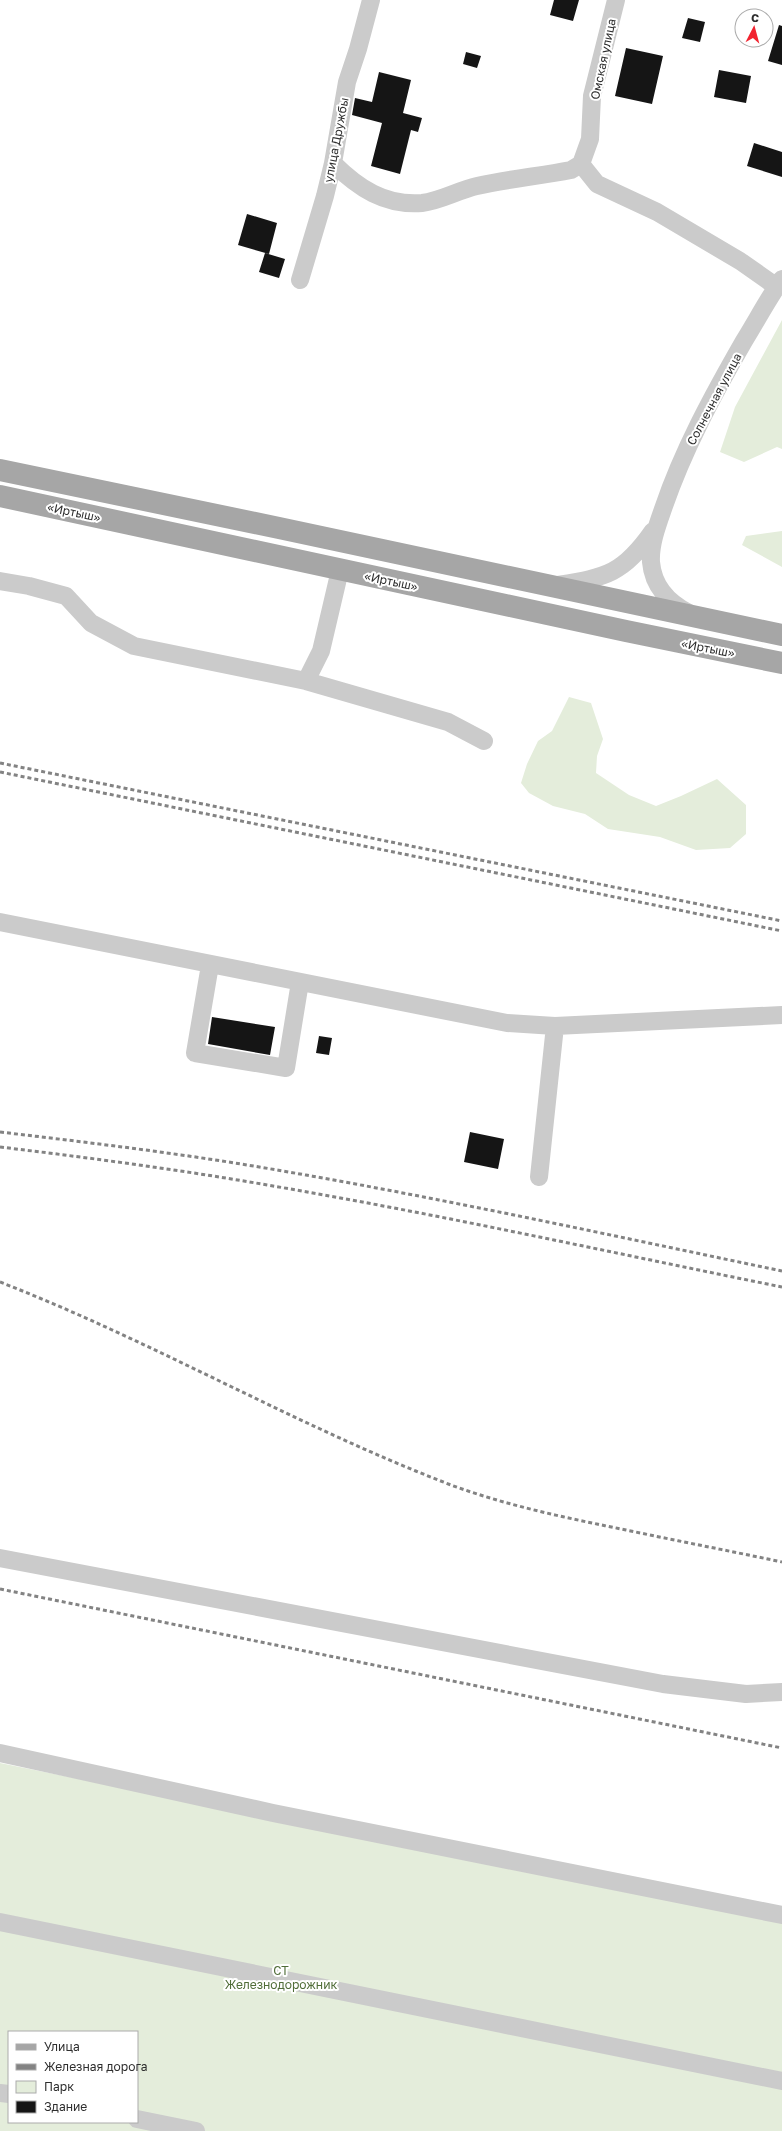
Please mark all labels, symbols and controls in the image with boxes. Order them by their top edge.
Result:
north arrow [734,8,774,48]
text: С [751,11,760,24]
street label: Омская улица [587,17,619,101]
street label: улица Дружбы [320,96,352,184]
street label: Солнечная улица [683,350,745,448]
street label: «Иртыш» [46,499,102,525]
street label: «Иртыш» [363,568,419,594]
street label: «Иртыш» [680,635,736,661]
park label: СТ Железнодорожник [225,1963,337,1992]
legend [8,2031,138,2123]
text: Улица [44,2039,80,2054]
text: Железная дорога [44,2059,147,2074]
text: Парк [44,2079,74,2094]
text: Здание [44,2099,87,2114]

